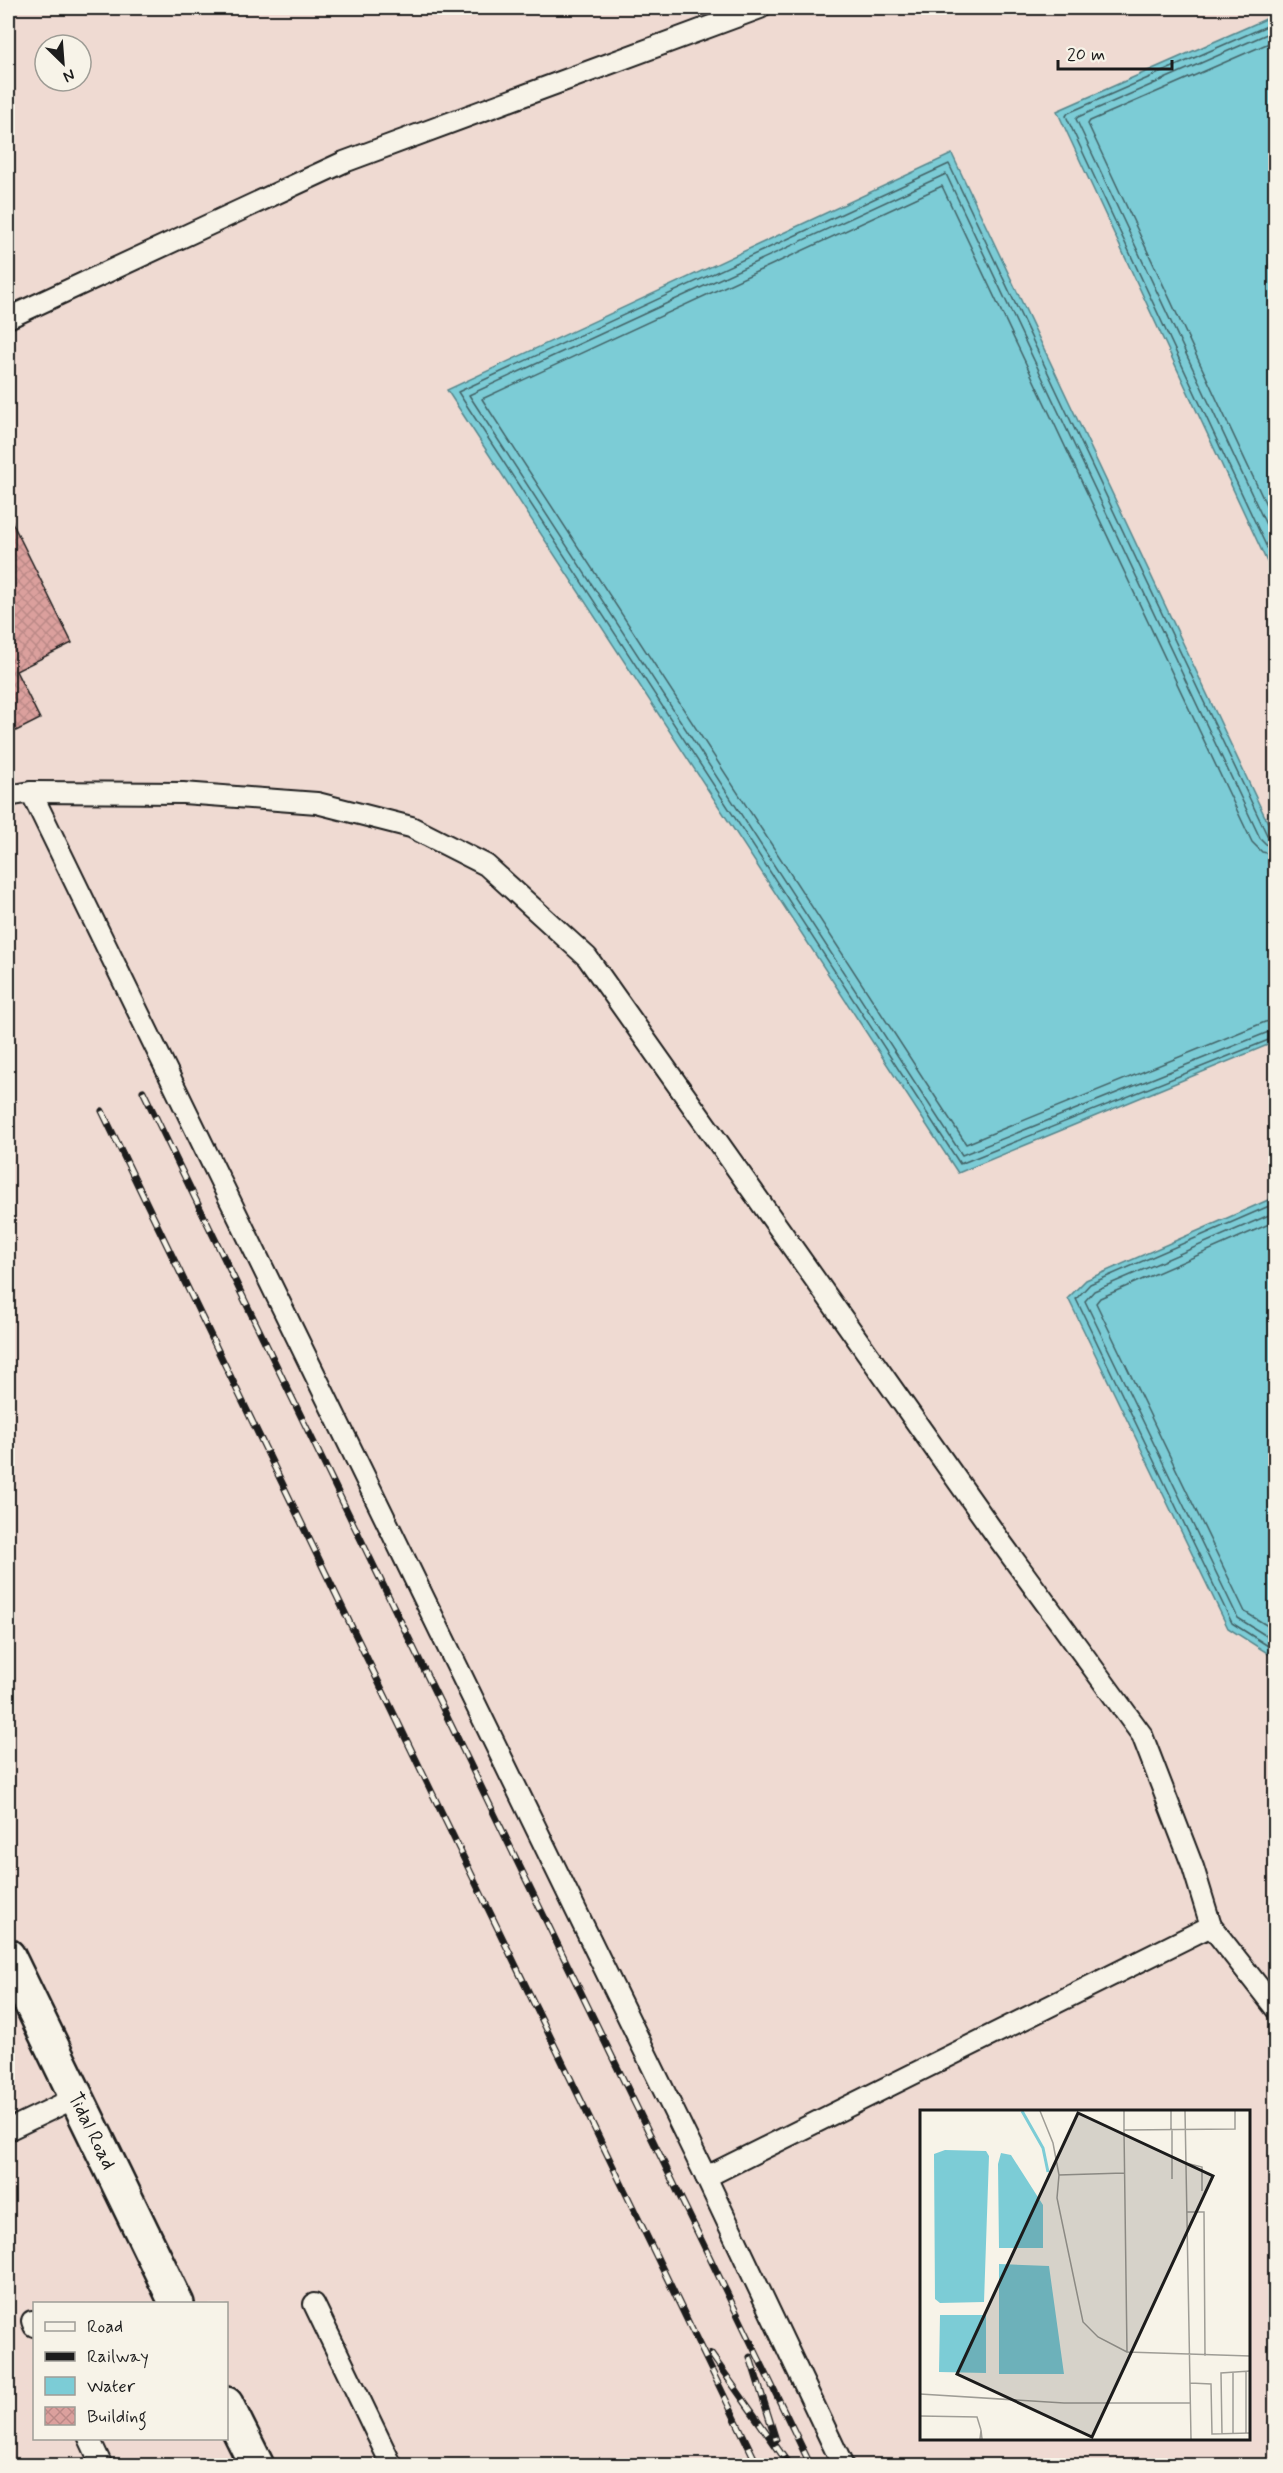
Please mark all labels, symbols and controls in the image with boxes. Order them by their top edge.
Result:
north arrow [33,33,93,93]
scale bar [1058,33,1172,71]
text: 20 m [1067,43,1105,67]
text: N [59,63,78,87]
street label: Tidal Road [61,2088,122,2174]
inset map [920,2110,1250,2440]
legend [33,2302,228,2440]
text: Road [87,2315,123,2339]
text: Railway [87,2345,149,2369]
text: Water [87,2375,136,2399]
text: Building [87,2405,147,2431]

